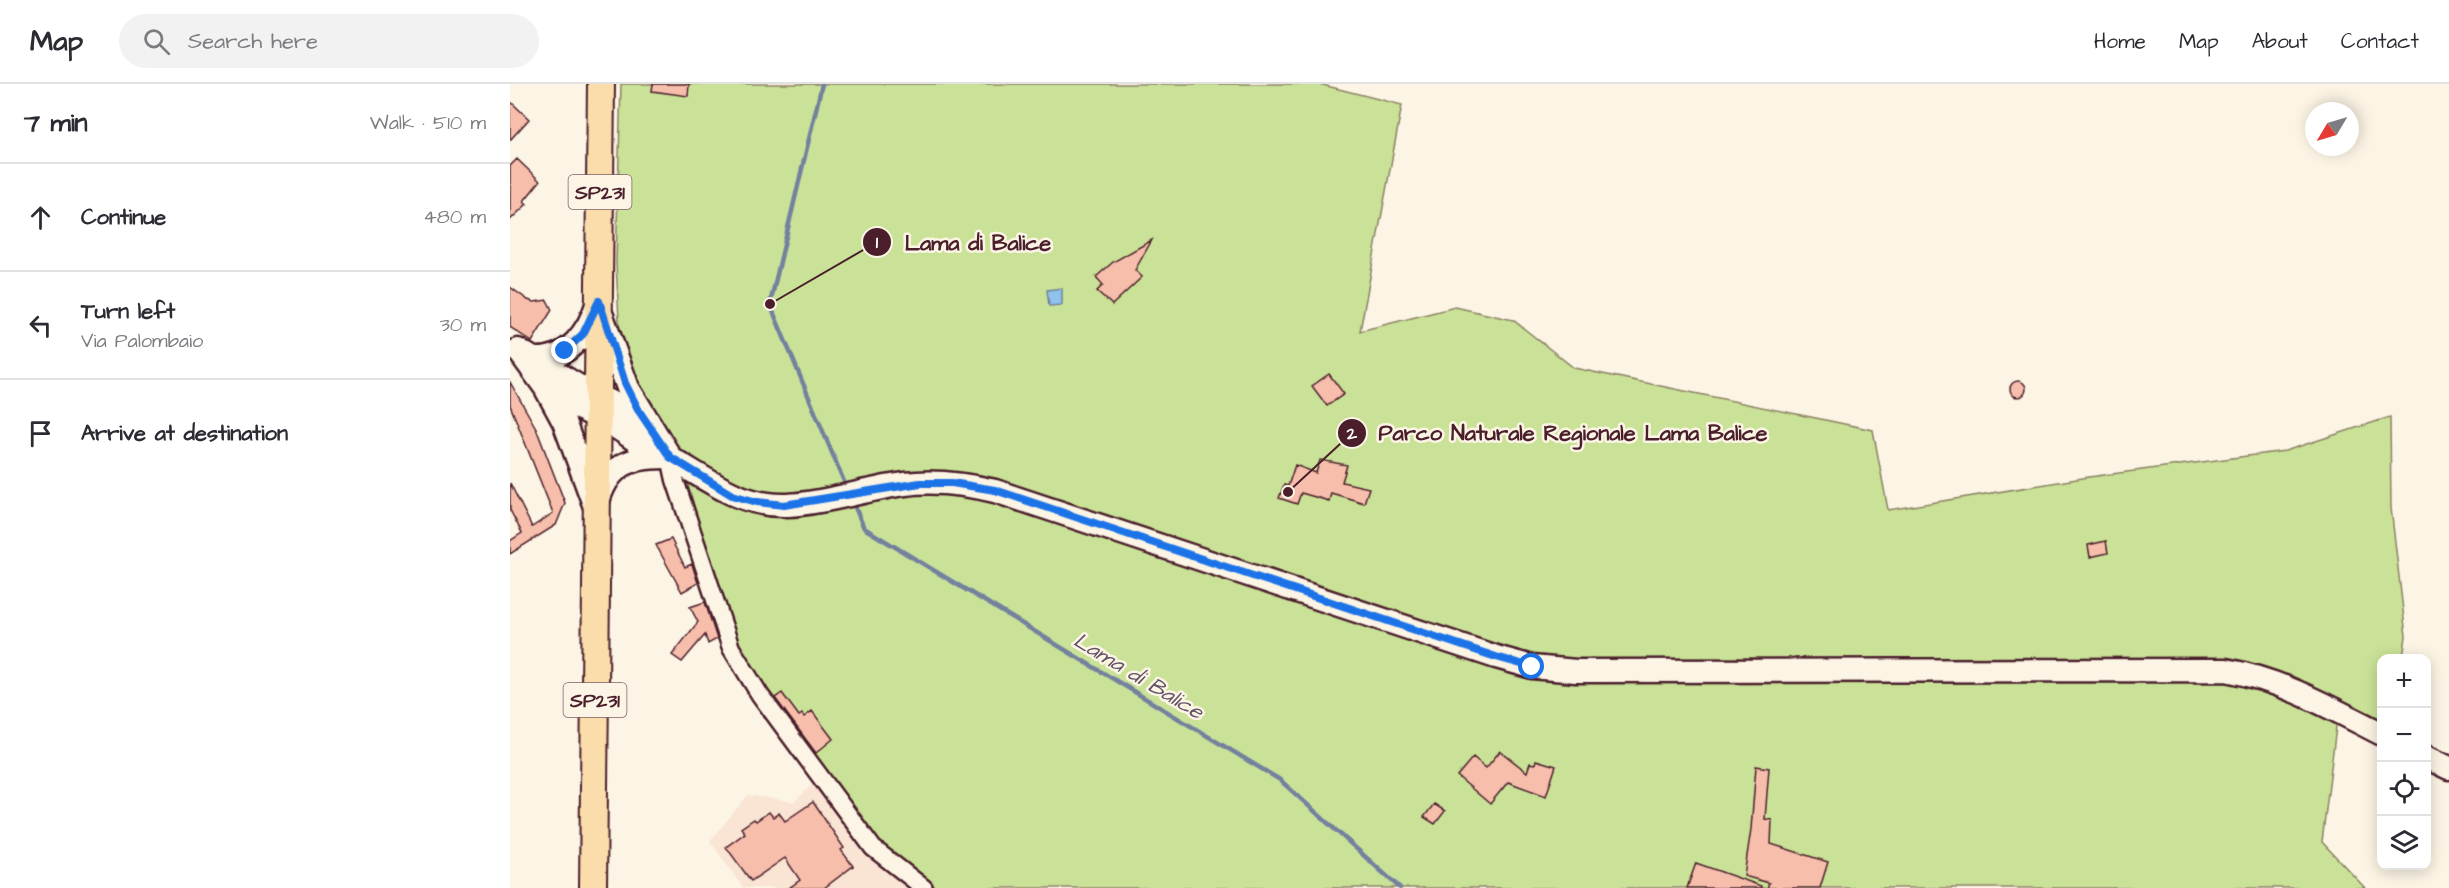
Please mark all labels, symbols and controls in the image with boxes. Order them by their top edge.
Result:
search box [119,14,539,68]
text: Map [30,22,83,61]
icon: search [140,25,173,58]
text: Search here [188,26,318,57]
text: Home [2094,27,2146,56]
text: Map [2179,27,2219,56]
text: About [2252,27,2308,56]
text: Contact [2341,27,2419,56]
north arrow [2305,102,2359,156]
text: 7 min [24,105,88,141]
text: Walk · 510 m [370,109,486,137]
road number: SP231 [568,175,632,209]
icon: ahead [24,201,57,234]
text: Continue [81,202,166,233]
text: 480 m [423,203,486,231]
callout: Lama di Balice [862,222,1063,262]
text: Lama di Balice [905,228,1051,259]
text: 1 [876,230,879,255]
text: Turn left [81,296,175,327]
icon: left [24,309,57,342]
text: 30 m [440,311,486,339]
text: Via Palombaio [81,327,203,355]
route end [551,337,577,363]
callout: Parco Naturale Regionale Lama Balice [1337,413,1780,453]
icon: arrive [24,417,57,450]
text: Arrive at destination [81,418,288,449]
text: Parco Naturale Regionale Lama Balice [1378,418,1768,450]
text: 2 [1346,421,1358,446]
water label: Lama di Balice [1067,625,1210,728]
route start [1518,653,1544,679]
map controls [2377,654,2431,870]
button: + [2377,654,2431,708]
road number: SP231 [564,683,626,717]
button: − [2377,708,2431,762]
button: locate [2377,762,2431,816]
button: layers [2377,816,2431,870]

